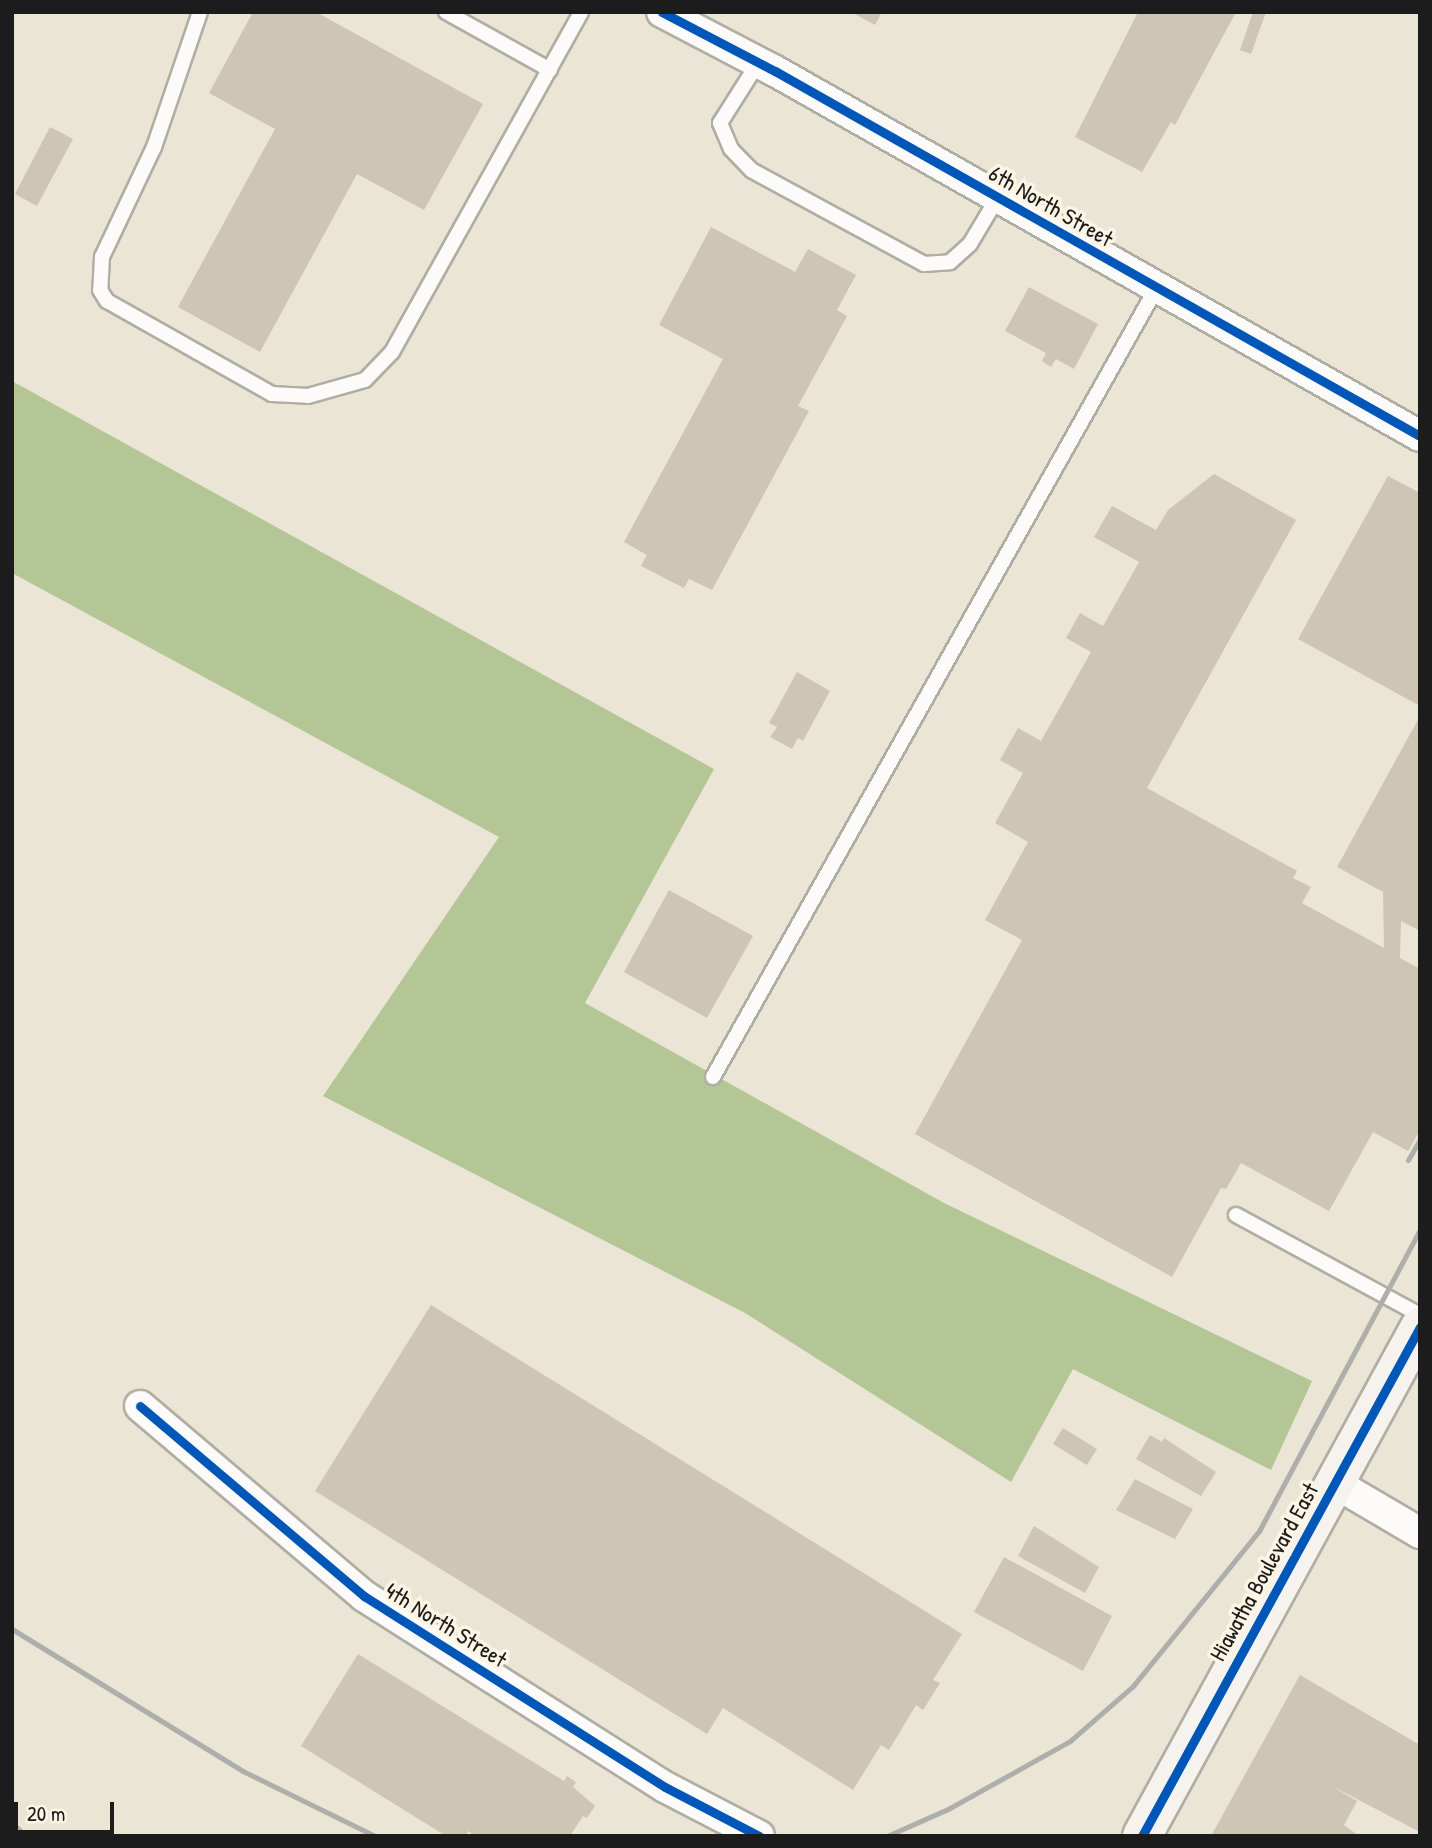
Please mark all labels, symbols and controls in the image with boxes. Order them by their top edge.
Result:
street label: 6th North Street [984,159,1118,253]
street label: Hiawatha Boulevard East [1204,1478,1324,1666]
street label: 4th North Street [380,1577,512,1673]
scale bar [18,1788,117,1832]
text: 20 m [27,1799,65,1828]

